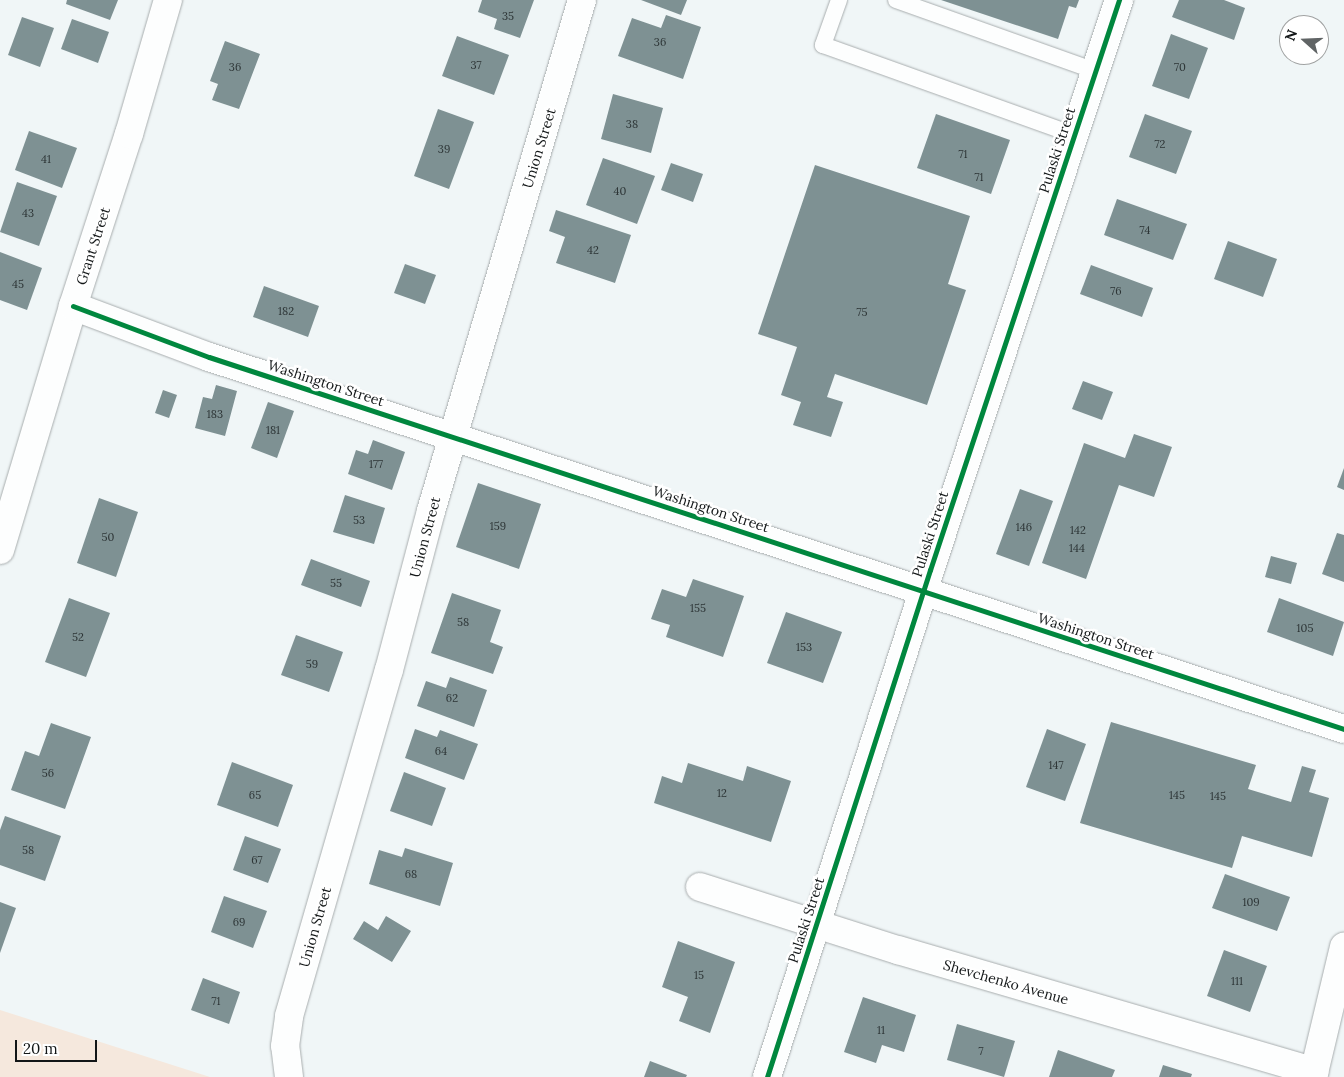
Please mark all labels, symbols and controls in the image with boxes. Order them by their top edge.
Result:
house number: 35 [502,9,514,23]
north arrow [1279,15,1329,65]
text: N [1281,27,1301,43]
house number: 36 [654,35,666,49]
house number: 37 [471,58,481,72]
house number: 36 [229,60,241,74]
house number: 70 [1174,60,1186,74]
street label: Pulaski Street [1035,105,1079,195]
street label: Union Street [519,106,559,190]
house number: 38 [626,117,638,131]
house number: 72 [1155,137,1165,151]
house number: 39 [438,142,450,156]
house number: 71 [958,147,968,161]
house number: 41 [41,152,51,166]
house number: 71 [974,170,984,184]
house number: 40 [614,184,626,198]
street label: Grant Street [72,205,114,287]
house number: 43 [22,206,34,220]
house number: 74 [1140,223,1150,237]
house number: 42 [587,243,599,257]
house number: 45 [12,277,24,291]
house number: 76 [1110,284,1122,298]
house number: 182 [278,304,294,318]
house number: 75 [856,305,868,319]
street label: Washington Street [266,356,386,410]
house number: 183 [207,407,223,421]
house number: 181 [266,423,280,437]
house number: 177 [369,457,383,471]
street label: Washington Street [651,482,771,536]
street label: Pulaski Street [908,489,952,579]
street label: Union Street [406,495,444,579]
house number: 53 [353,513,365,527]
house number: 159 [490,519,506,533]
house number: 146 [1016,520,1032,534]
house number: 142 [1070,523,1086,537]
house number: 50 [102,530,114,544]
house number: 144 [1069,541,1085,555]
house number: 55 [330,576,342,590]
house number: 155 [690,601,706,615]
street label: Washington Street [1036,609,1156,663]
house number: 58 [457,615,469,629]
house number: 105 [1297,621,1313,635]
house number: 52 [72,630,84,644]
house number: 153 [796,640,812,654]
house number: 59 [306,657,318,671]
house number: 62 [446,691,458,705]
house number: 64 [435,744,447,758]
house number: 147 [1048,758,1064,772]
house number: 56 [42,766,54,780]
house number: 12 [717,786,727,800]
house number: 65 [249,788,261,802]
house number: 145 [1169,788,1185,802]
house number: 145 [1210,789,1226,803]
house number: 58 [22,843,34,857]
house number: 67 [251,853,263,867]
house number: 68 [405,867,417,881]
street label: Pulaski Street [784,875,828,965]
street label: Union Street [295,885,335,969]
house number: 109 [1242,895,1260,909]
house number: 69 [233,915,245,929]
street label: Shevchenko Avenue [941,956,1071,1008]
house number: 15 [694,968,704,982]
house number: 111 [1231,974,1243,988]
house number: 71 [211,994,221,1008]
house number: 11 [877,1023,885,1037]
scale bar [18,1030,100,1062]
text: 20 m [23,1039,58,1058]
house number: 7 [978,1044,984,1058]

